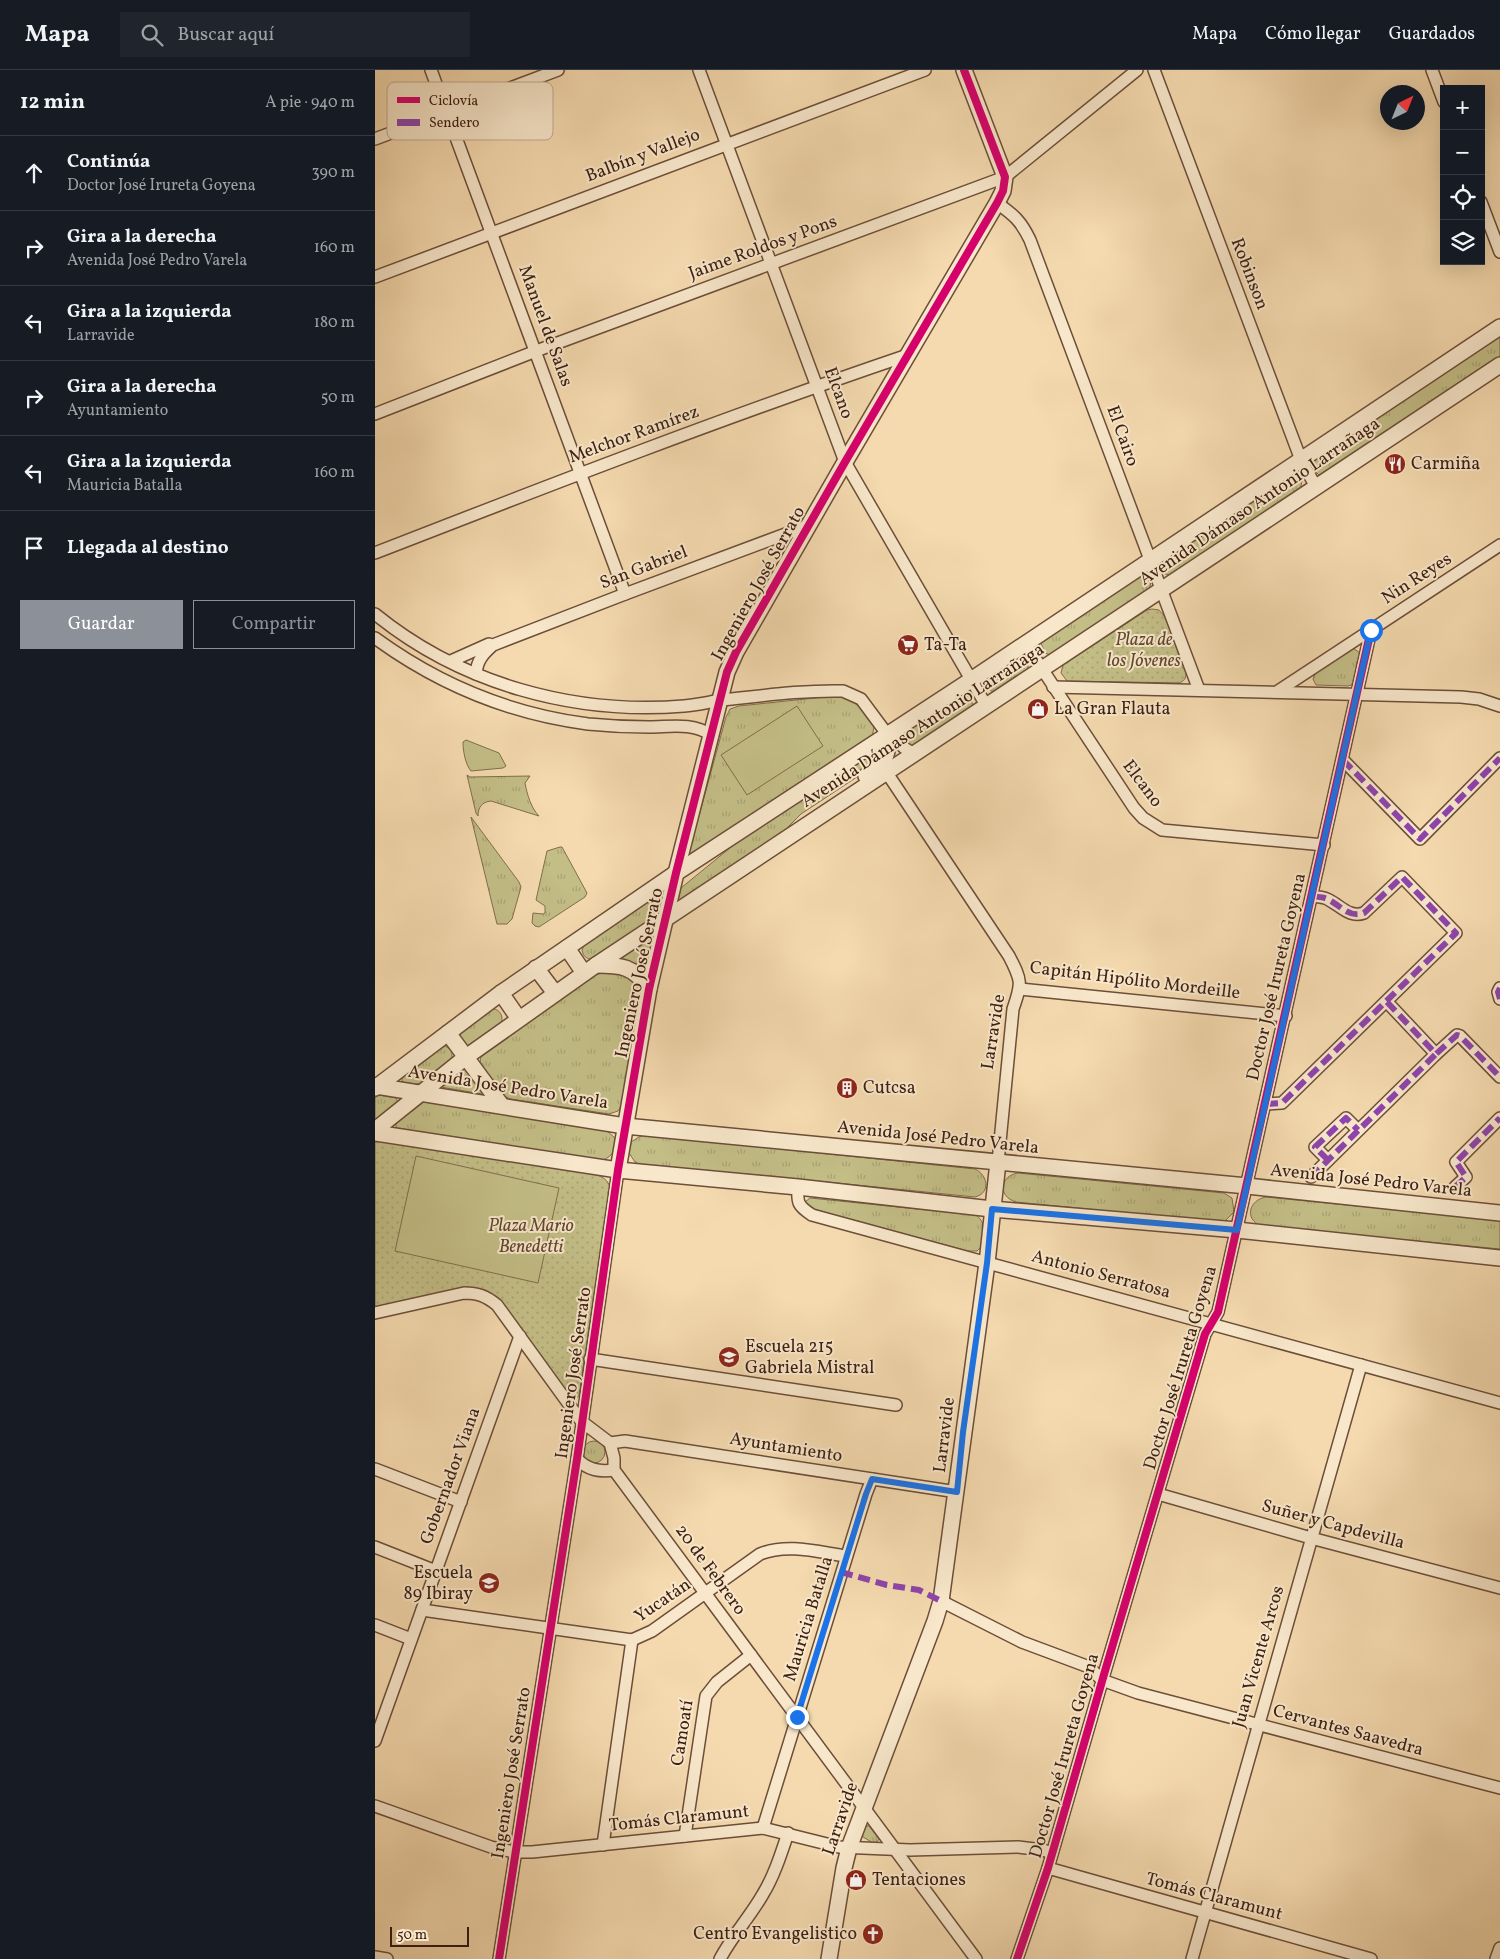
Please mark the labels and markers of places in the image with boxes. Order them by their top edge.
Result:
restaurant icon: Carmiña [1383,452,1407,476]
place label: Carmiña [1411,452,1480,477]
supermarket icon: Ta-Ta [896,633,920,657]
place label: Ta-Ta [924,633,967,658]
shop icon: La Gran Flauta [1026,697,1050,721]
place label: La Gran Flauta [1054,697,1171,722]
building icon: Cutcsa [835,1076,859,1100]
place label: Cutcsa [863,1076,916,1101]
place label: Escuela 215 Gabriela Mistral [745,1335,875,1381]
school or university icon: Escuela 215 Gabriela Mistral [717,1345,741,1369]
place label: Escuela 89 Ibiray [404,1561,473,1607]
school or university icon: Escuela 89 Ibiray [477,1571,501,1595]
shop icon: Tentaciones [844,1868,868,1892]
place label: Tentaciones [872,1868,966,1893]
place label: Centro Evangelistico [693,1922,857,1947]
church icon: Centro Evangelistico [861,1922,885,1946]

